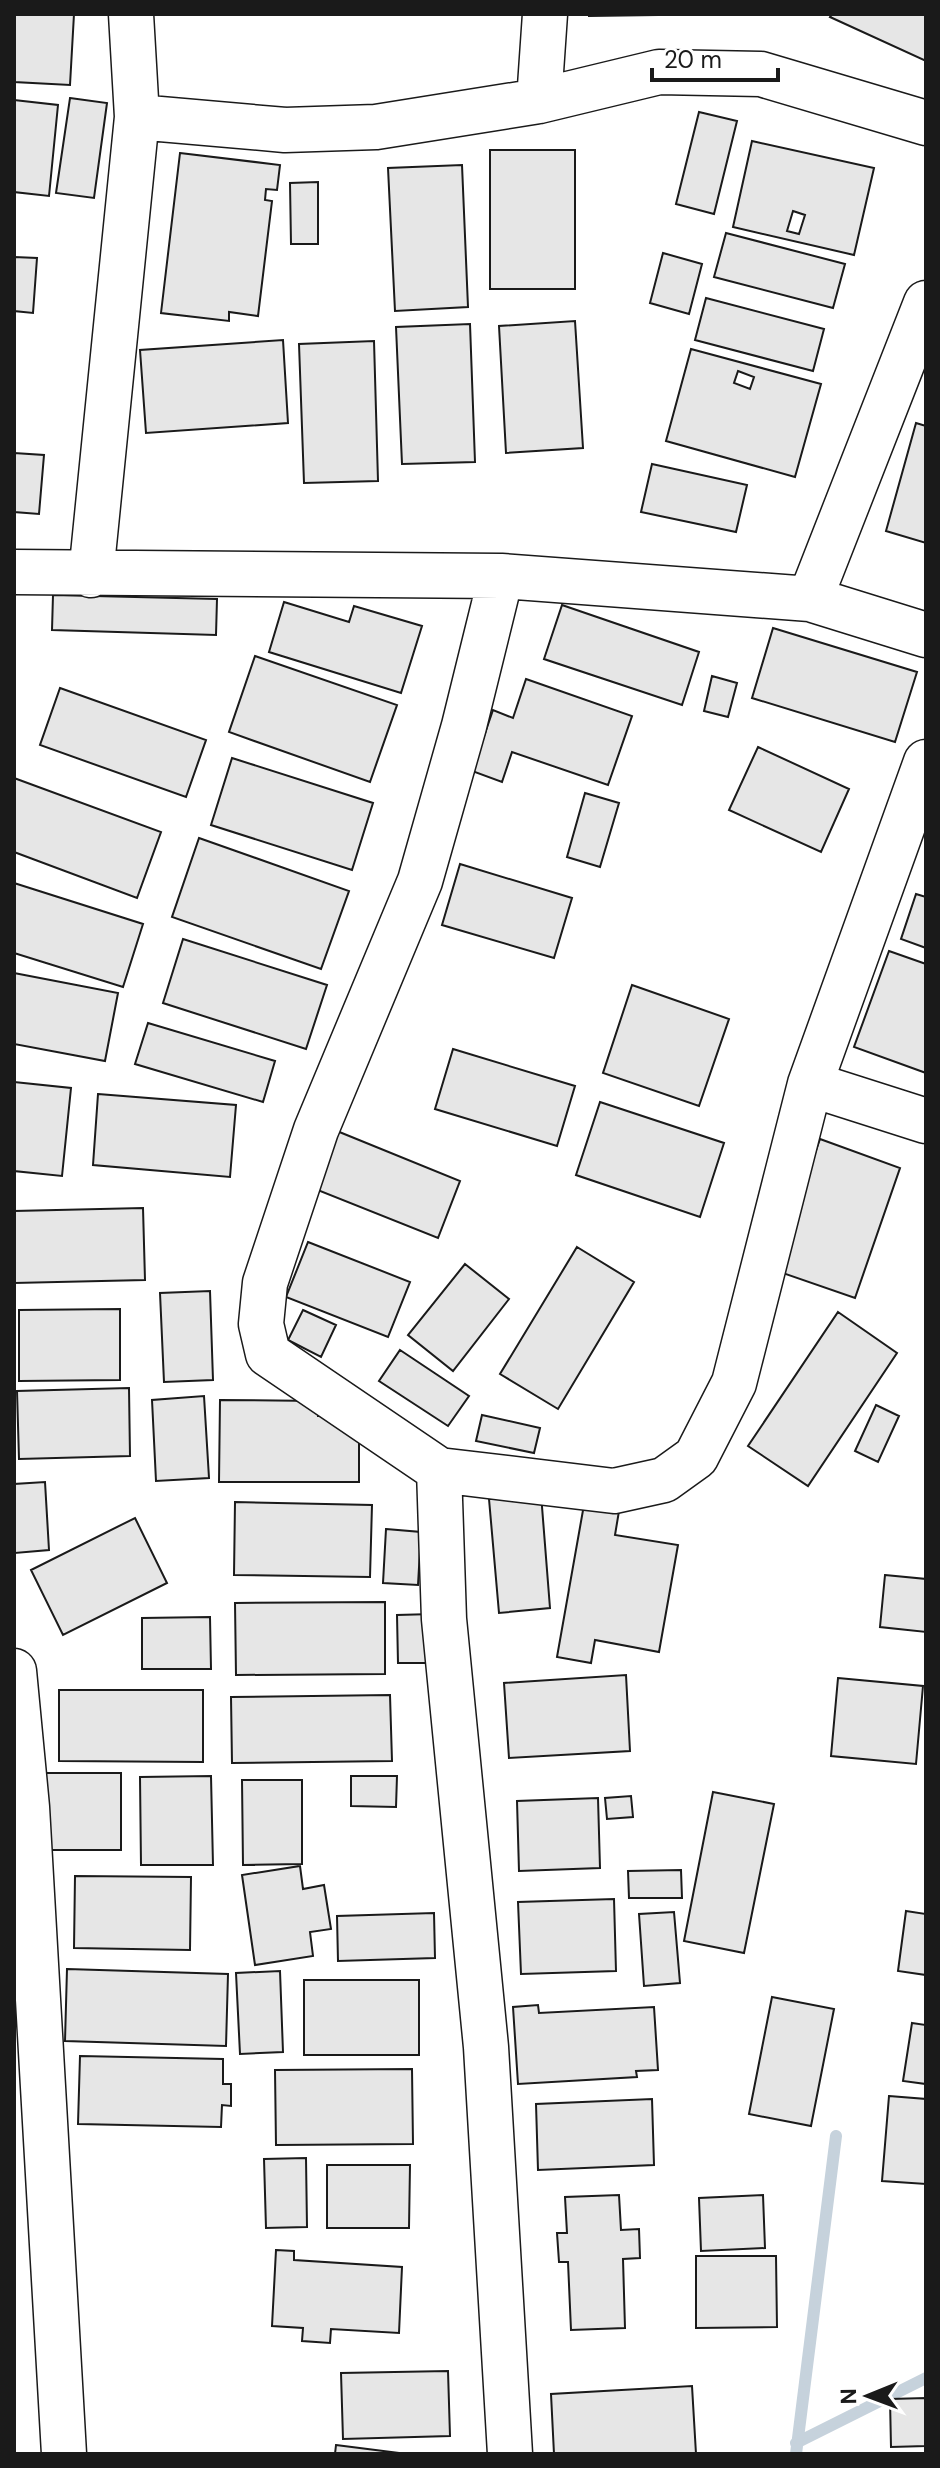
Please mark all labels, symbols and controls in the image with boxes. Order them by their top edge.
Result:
scale bar [652,32,778,82]
text: 20 m [664,44,722,75]
north arrow [828,2356,908,2436]
text: N [834,2388,863,2405]

